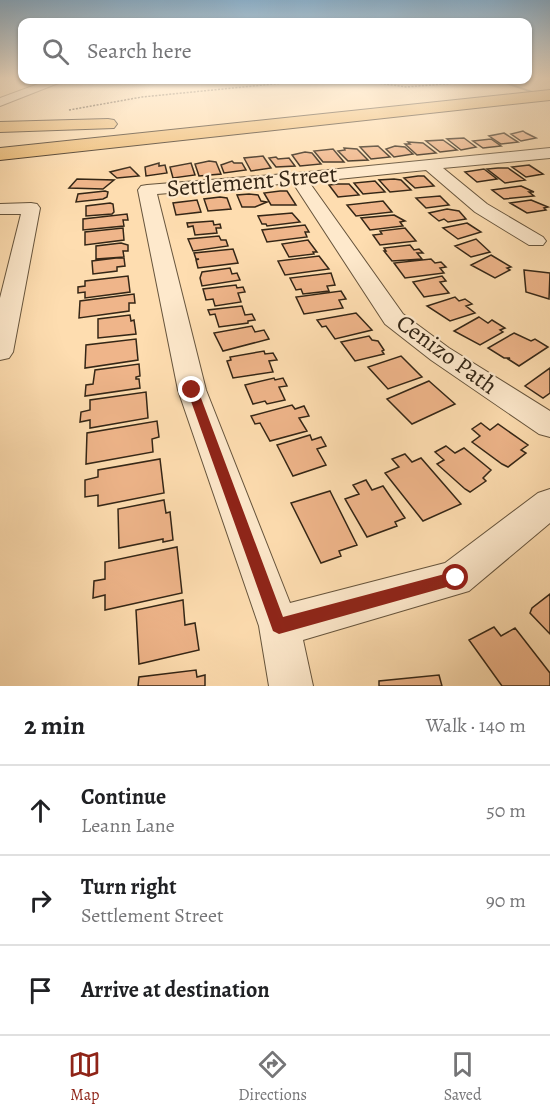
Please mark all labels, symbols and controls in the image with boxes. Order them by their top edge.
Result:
search box [18,18,532,84]
icon: search [39,35,72,68]
text: Search here [87,36,192,66]
street label: Settlement Street [165,158,339,204]
street label: Cenizo Path [390,306,504,402]
route end [178,376,204,402]
route start [442,564,468,590]
text: 2 min [24,708,85,743]
text: Walk · 140 m [426,712,526,739]
text: Continue [81,782,166,812]
icon: ahead [24,794,57,827]
text: 50 m [486,797,526,824]
text: Leann Lane [81,812,175,839]
text: Turn right [81,872,177,902]
icon: right [24,884,57,917]
text: 90 m [486,887,526,914]
text: Settlement Street [81,902,224,929]
icon: arrive [24,974,57,1007]
text: Arrive at destination [81,975,270,1005]
tab: Map [68,1048,101,1106]
tab: Directions [238,1048,307,1106]
tab: Saved [444,1048,482,1106]

